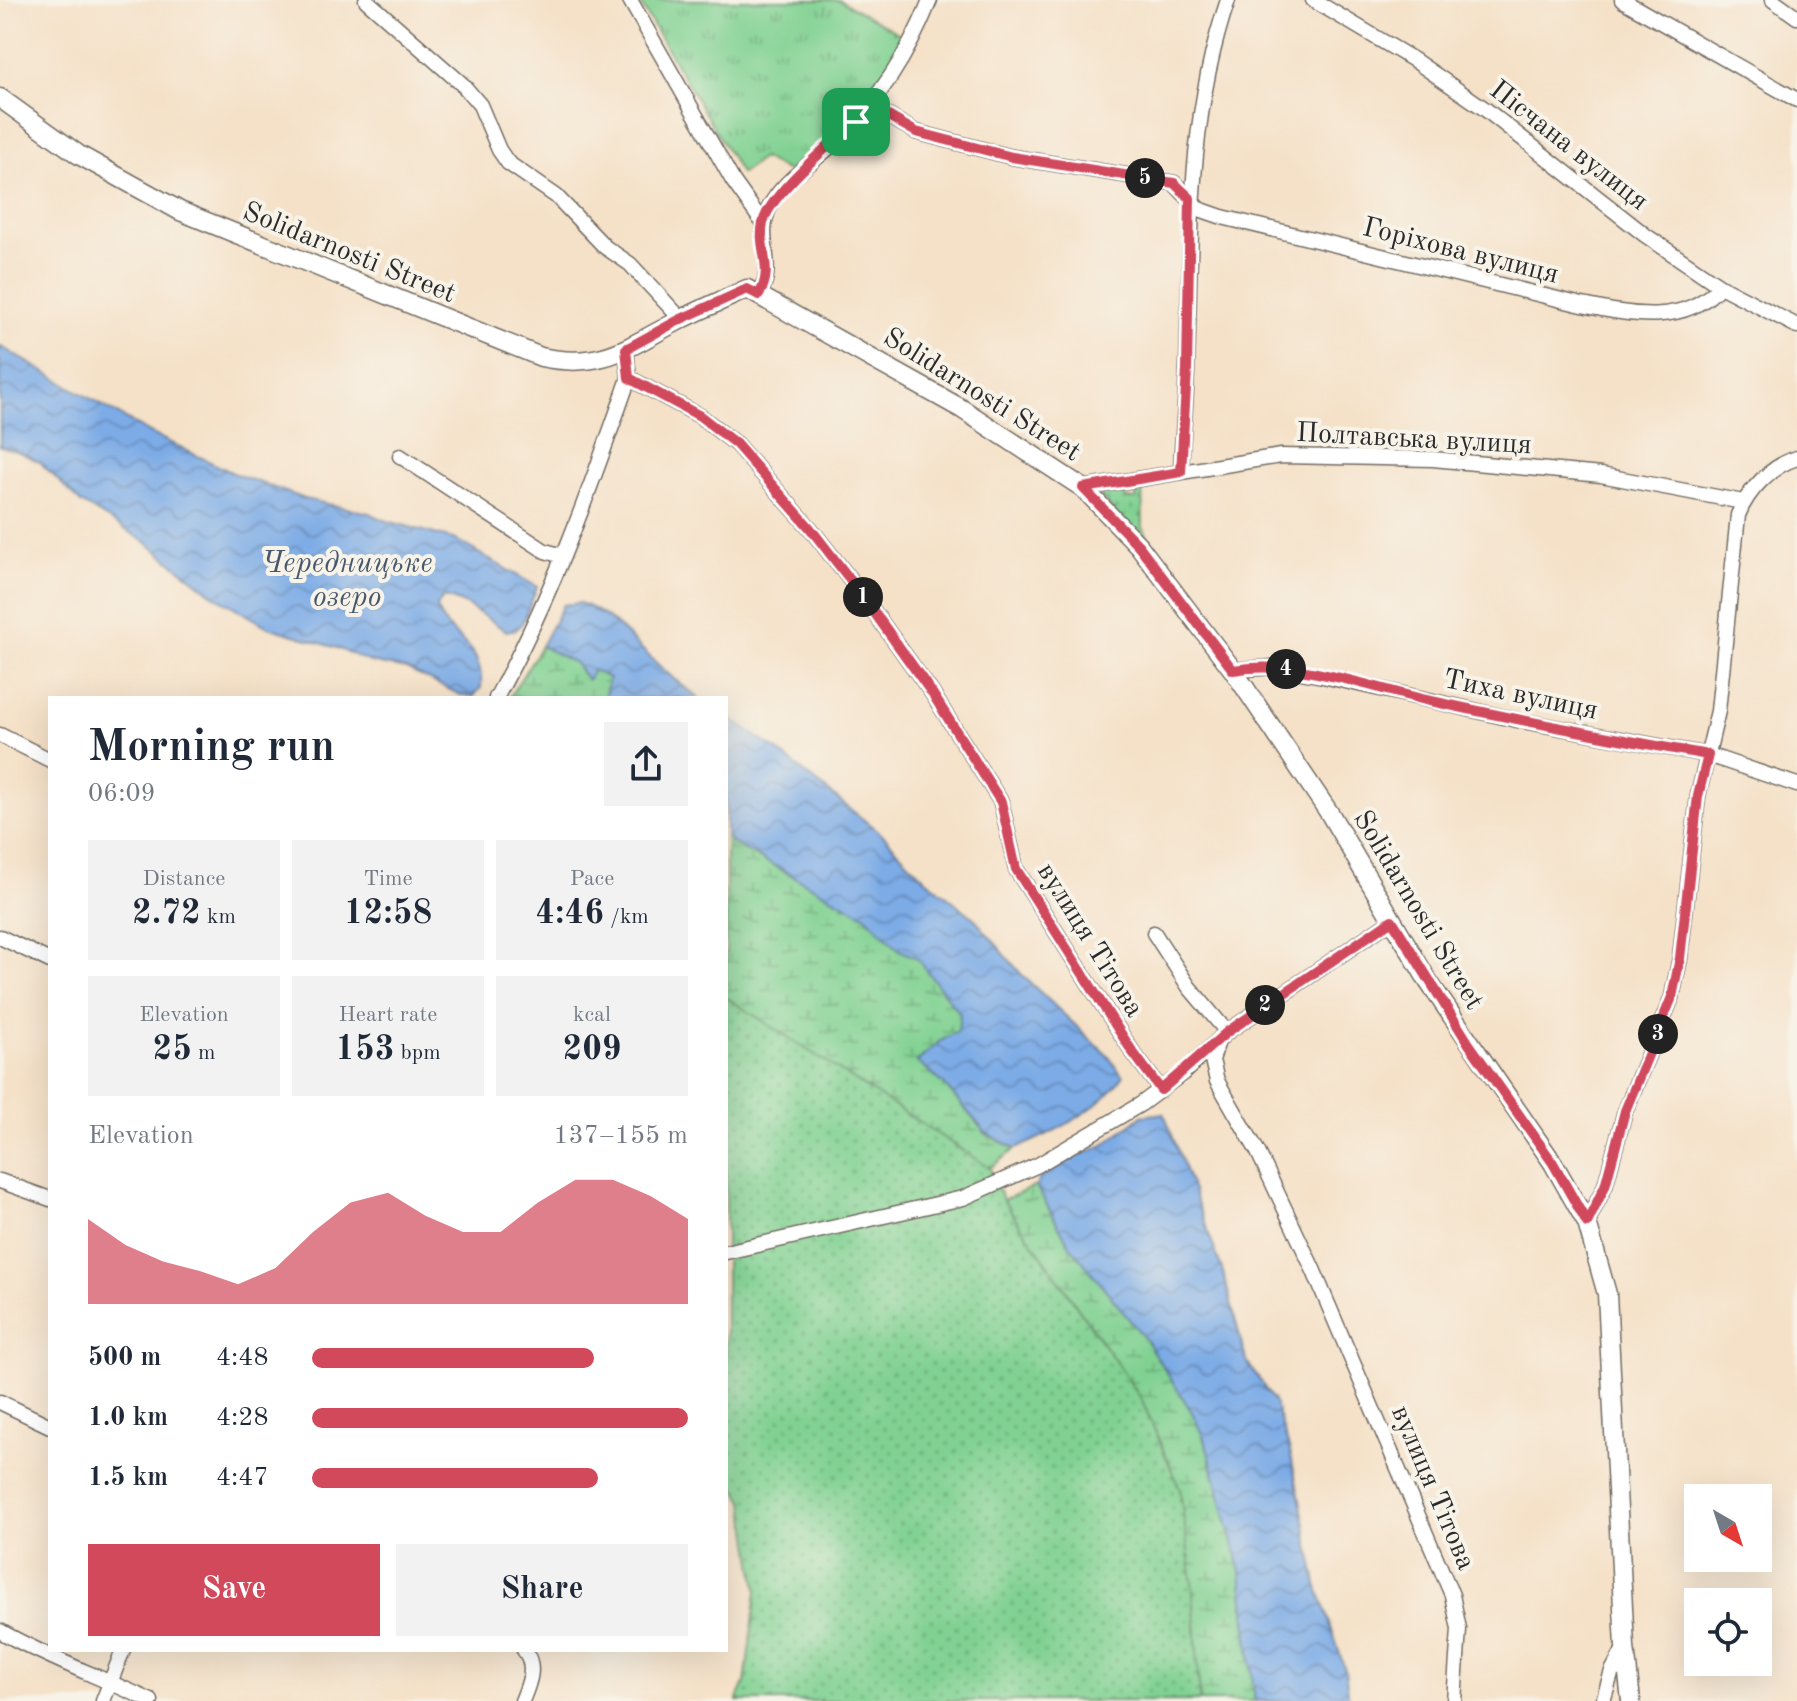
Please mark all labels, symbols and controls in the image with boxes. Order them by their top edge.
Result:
street label: Пісчана вулиця [1484,76,1653,217]
pin [822,88,890,156]
icon: arrive [834,100,878,144]
pin: 5 [1125,158,1165,198]
text: 5 [1139,167,1151,189]
street label: Solidarnosti Street [238,198,459,309]
street label: Горіхова вулиця [1359,214,1561,290]
street label: Solidarnosti Street [878,324,1085,468]
street label: Полтавська вулиця [1295,420,1532,460]
water label: Чередницьке озеро [262,549,433,613]
pin: 1 [843,577,883,617]
text: 1 [857,586,869,608]
pin: 4 [1266,649,1306,689]
text: 4 [1280,658,1292,680]
street label: Тиха вулиця [1441,666,1600,726]
button: share [604,722,688,806]
text: Morning run [88,726,335,770]
text: 06:09 [88,781,156,807]
street label: Solidarnosti Street [1347,806,1488,1015]
street label: вулиця Тітова [1031,859,1148,1023]
text: Distance [143,868,225,890]
text: Time [363,868,413,890]
text: Pace [570,868,614,890]
text: 2.72 [132,897,201,931]
text: 12:58 [344,897,432,931]
text: 4:46 [535,897,604,931]
text: km [201,906,236,928]
text: /km [604,906,649,928]
pin: 2 [1245,985,1285,1025]
text: 2 [1259,994,1271,1016]
text: Elevation [139,1004,229,1026]
text: Heart rate [339,1004,437,1026]
text: kcal [573,1004,611,1026]
pin: 3 [1638,1014,1678,1054]
text: 3 [1652,1023,1664,1045]
text: 25 [152,1033,192,1067]
text: 153 [335,1033,394,1067]
text: 209 [562,1033,622,1067]
text: m [192,1042,216,1064]
text: bpm [394,1042,441,1064]
text: Elevation [88,1123,194,1149]
text: 137–155 m [553,1123,688,1149]
text: 500 m [88,1345,161,1371]
text: 4:48 [216,1345,269,1371]
street label: вулиця Тітова [1385,1402,1479,1575]
text: 1.0 km [88,1405,168,1431]
text: 4:28 [216,1405,269,1431]
text: 1.5 km [88,1465,168,1491]
text: 4:47 [216,1465,269,1491]
north arrow [1684,1484,1772,1572]
map controls [1684,1484,1772,1676]
button: Save [88,1544,380,1636]
button: Share [396,1544,688,1636]
button: locate [1684,1588,1772,1676]

